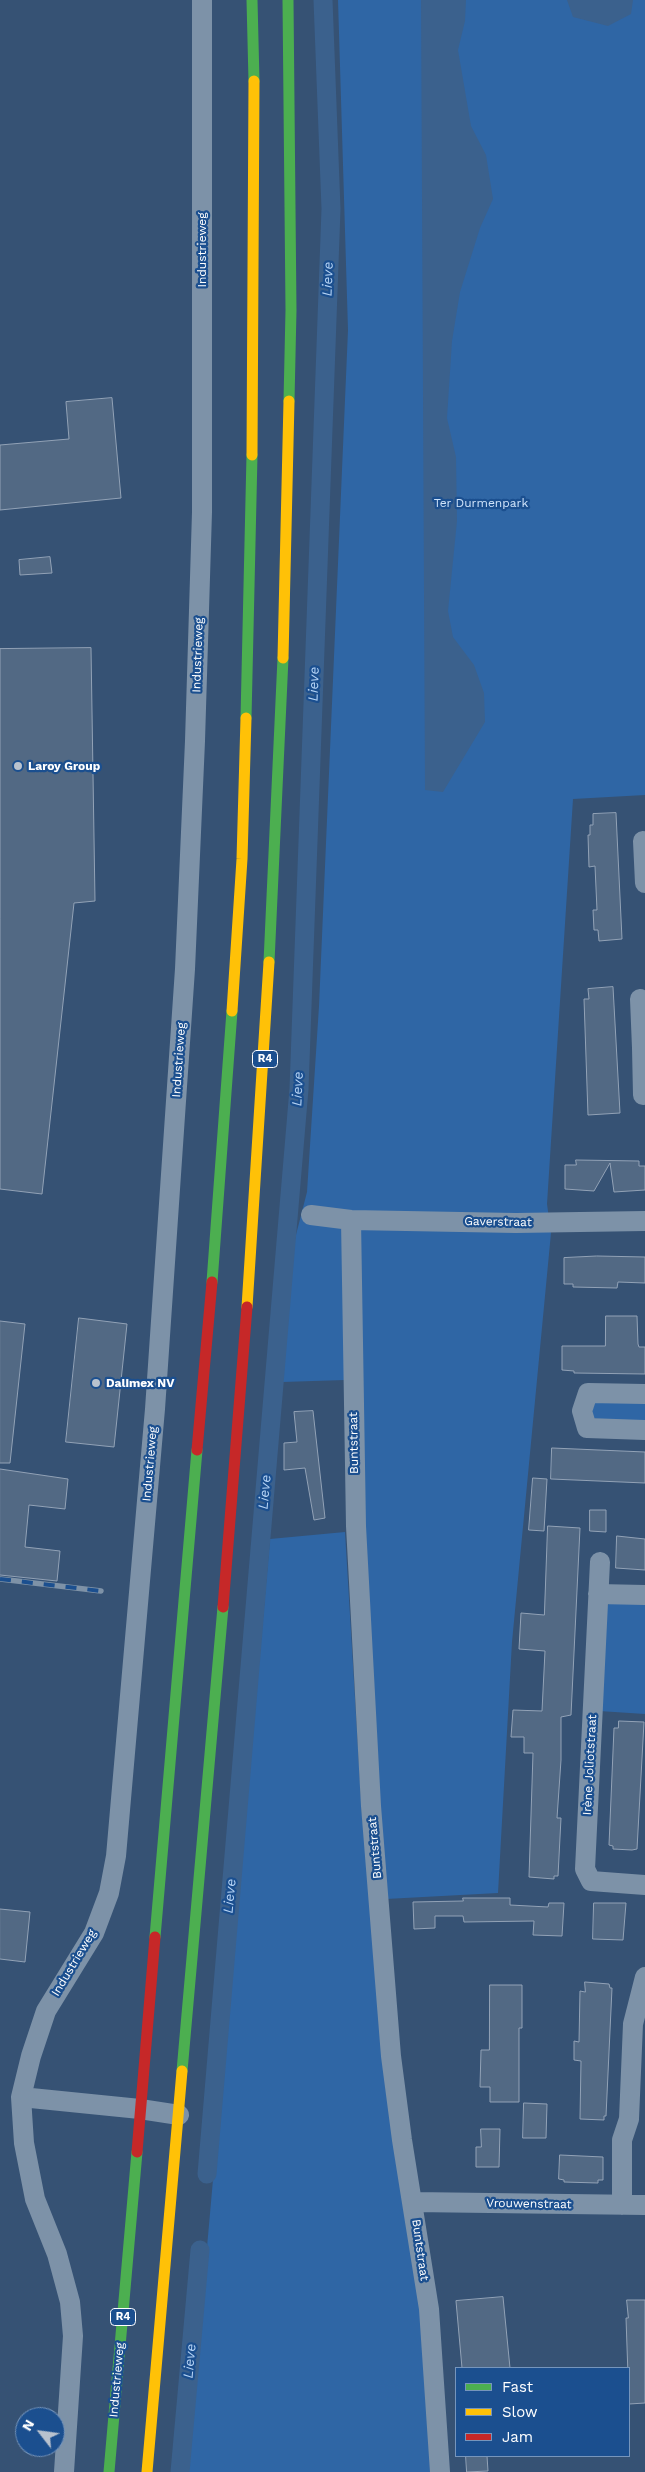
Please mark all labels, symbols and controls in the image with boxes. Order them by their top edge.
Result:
street label: Industrieweg [195,212,209,288]
water label: Lieve [319,261,337,297]
park label: Ter Durmenpark [434,496,528,510]
street label: Industrieweg [189,617,207,693]
water label: Lieve [305,666,323,702]
place label: Laroy Group [28,759,100,773]
marker: Laroy Group [12,760,24,772]
street label: Industrieweg [169,1022,189,1098]
road number: R4 [252,1050,278,1068]
water label: Lieve [289,1071,307,1107]
street label: Gaverstraat [464,1214,532,1230]
place label: Dalimex NV [106,1376,174,1390]
marker: Dalimex NV [90,1377,102,1389]
street label: Buntstraat [346,1412,362,1474]
street label: Industrieweg [140,1426,160,1502]
water label: Lieve [255,1474,275,1510]
street label: Irène Joliotstraat [580,1714,600,1816]
street label: Buntstraat [365,1816,385,1880]
water label: Lieve [220,1878,240,1914]
street label: Industrieweg [48,1927,100,1999]
street label: Vrouwenstraat [486,2196,572,2212]
street label: Buntstraat [409,2218,431,2282]
road number: R4 [110,2308,136,2326]
street label: Industrieweg [107,2342,127,2418]
water label: Lieve [180,2343,200,2379]
legend [455,2367,630,2457]
text: Fast [502,2378,533,2396]
text: Slow [502,2403,538,2421]
north arrow [15,2407,65,2457]
text: N [18,2417,37,2433]
text: Jam [502,2428,533,2446]

